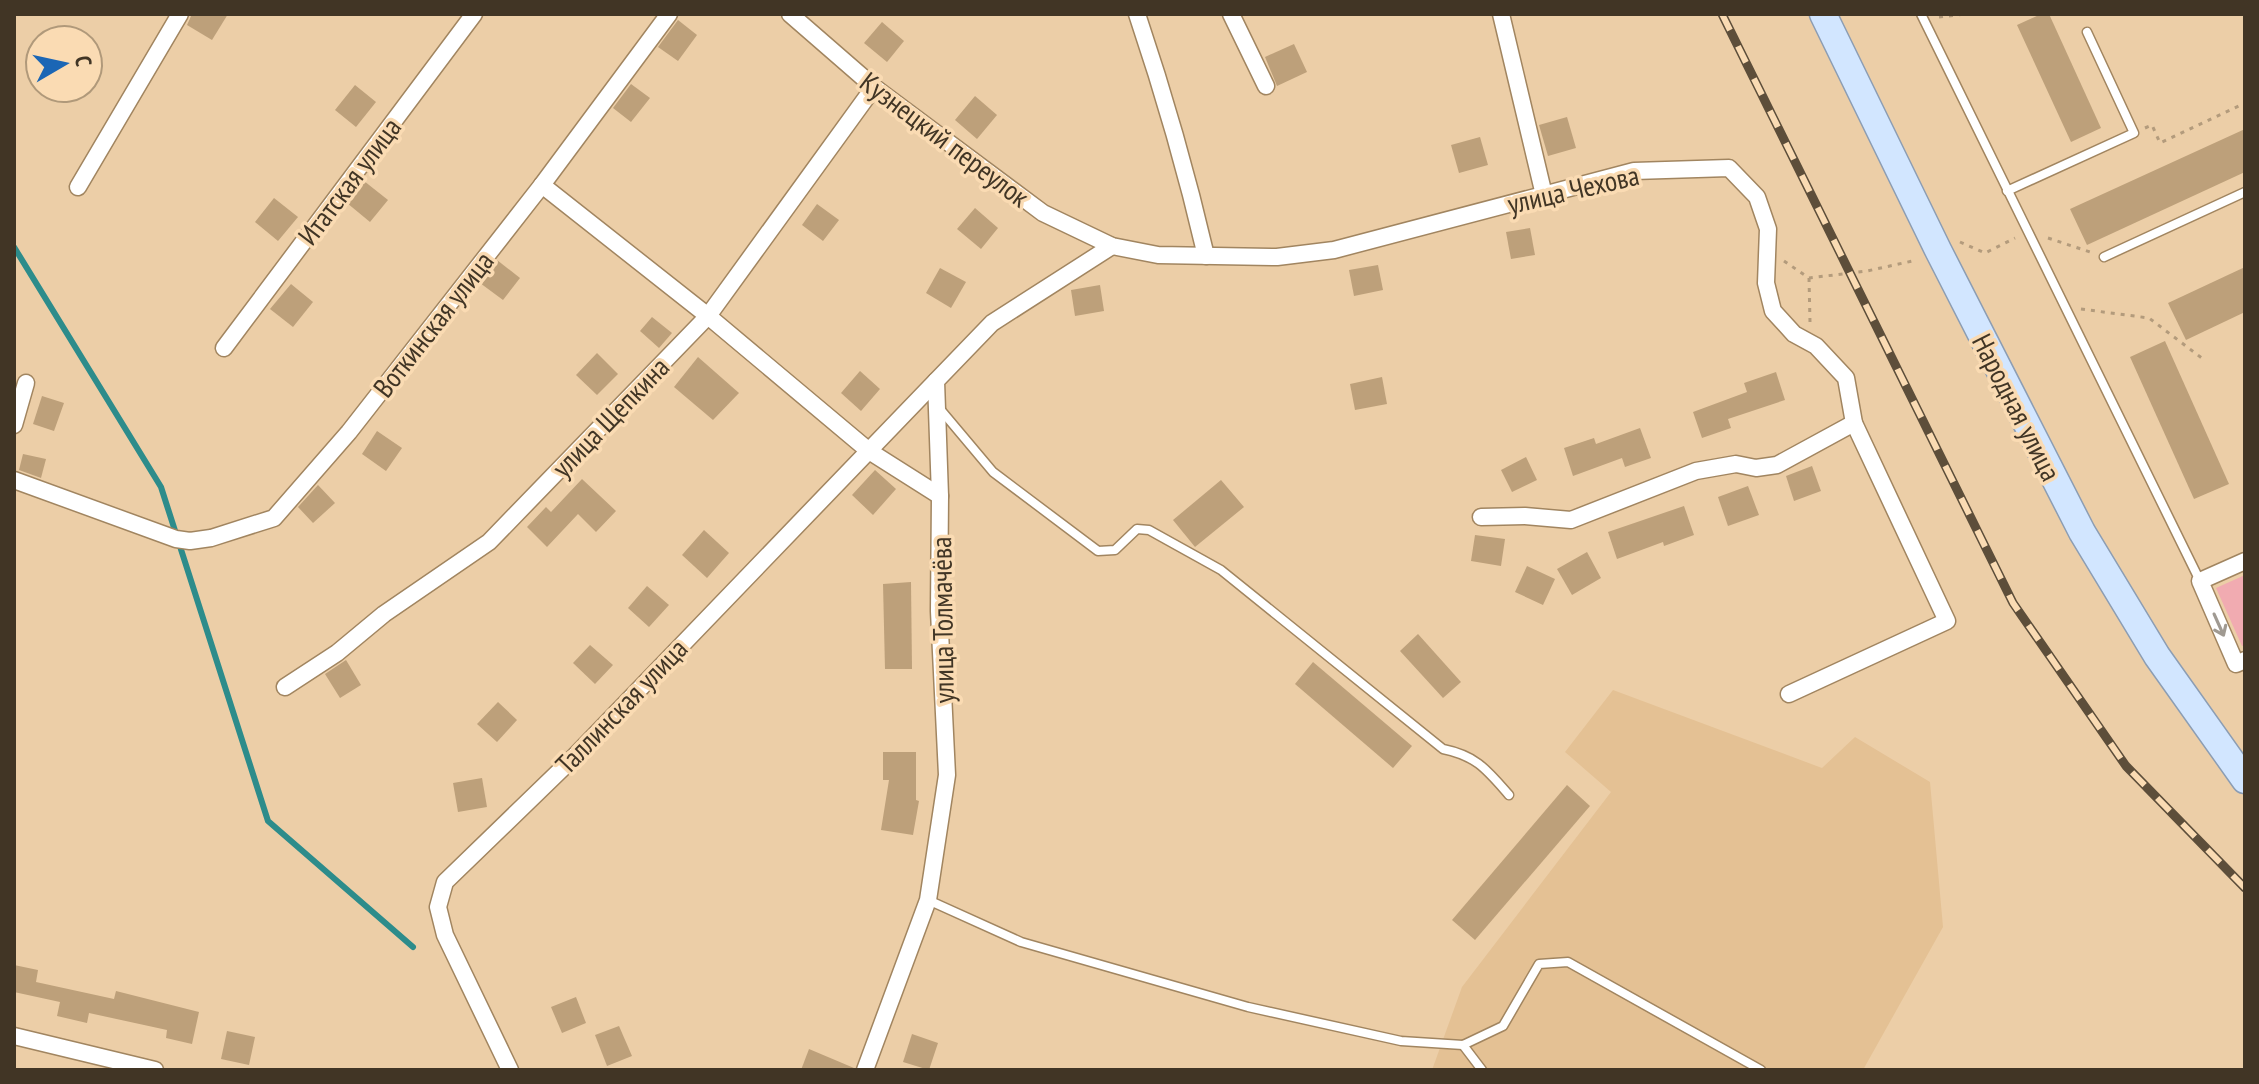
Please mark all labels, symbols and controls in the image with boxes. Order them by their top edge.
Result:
north arrow [24,24,104,104]
text: С [69,54,98,68]
street label: Кузнецкий переулок [853,63,1037,215]
street label: Итатская улица [289,110,409,252]
street label: улица Чехова [1504,156,1642,222]
street label: Воткинская улица [364,244,502,404]
street label: Народная улица [1964,327,2070,487]
street label: улица Щепкина [543,349,677,485]
street label: улица Толмачёва [922,536,962,704]
one-way arrow [2213,612,2228,637]
street label: Таллинская улица [547,630,695,782]

